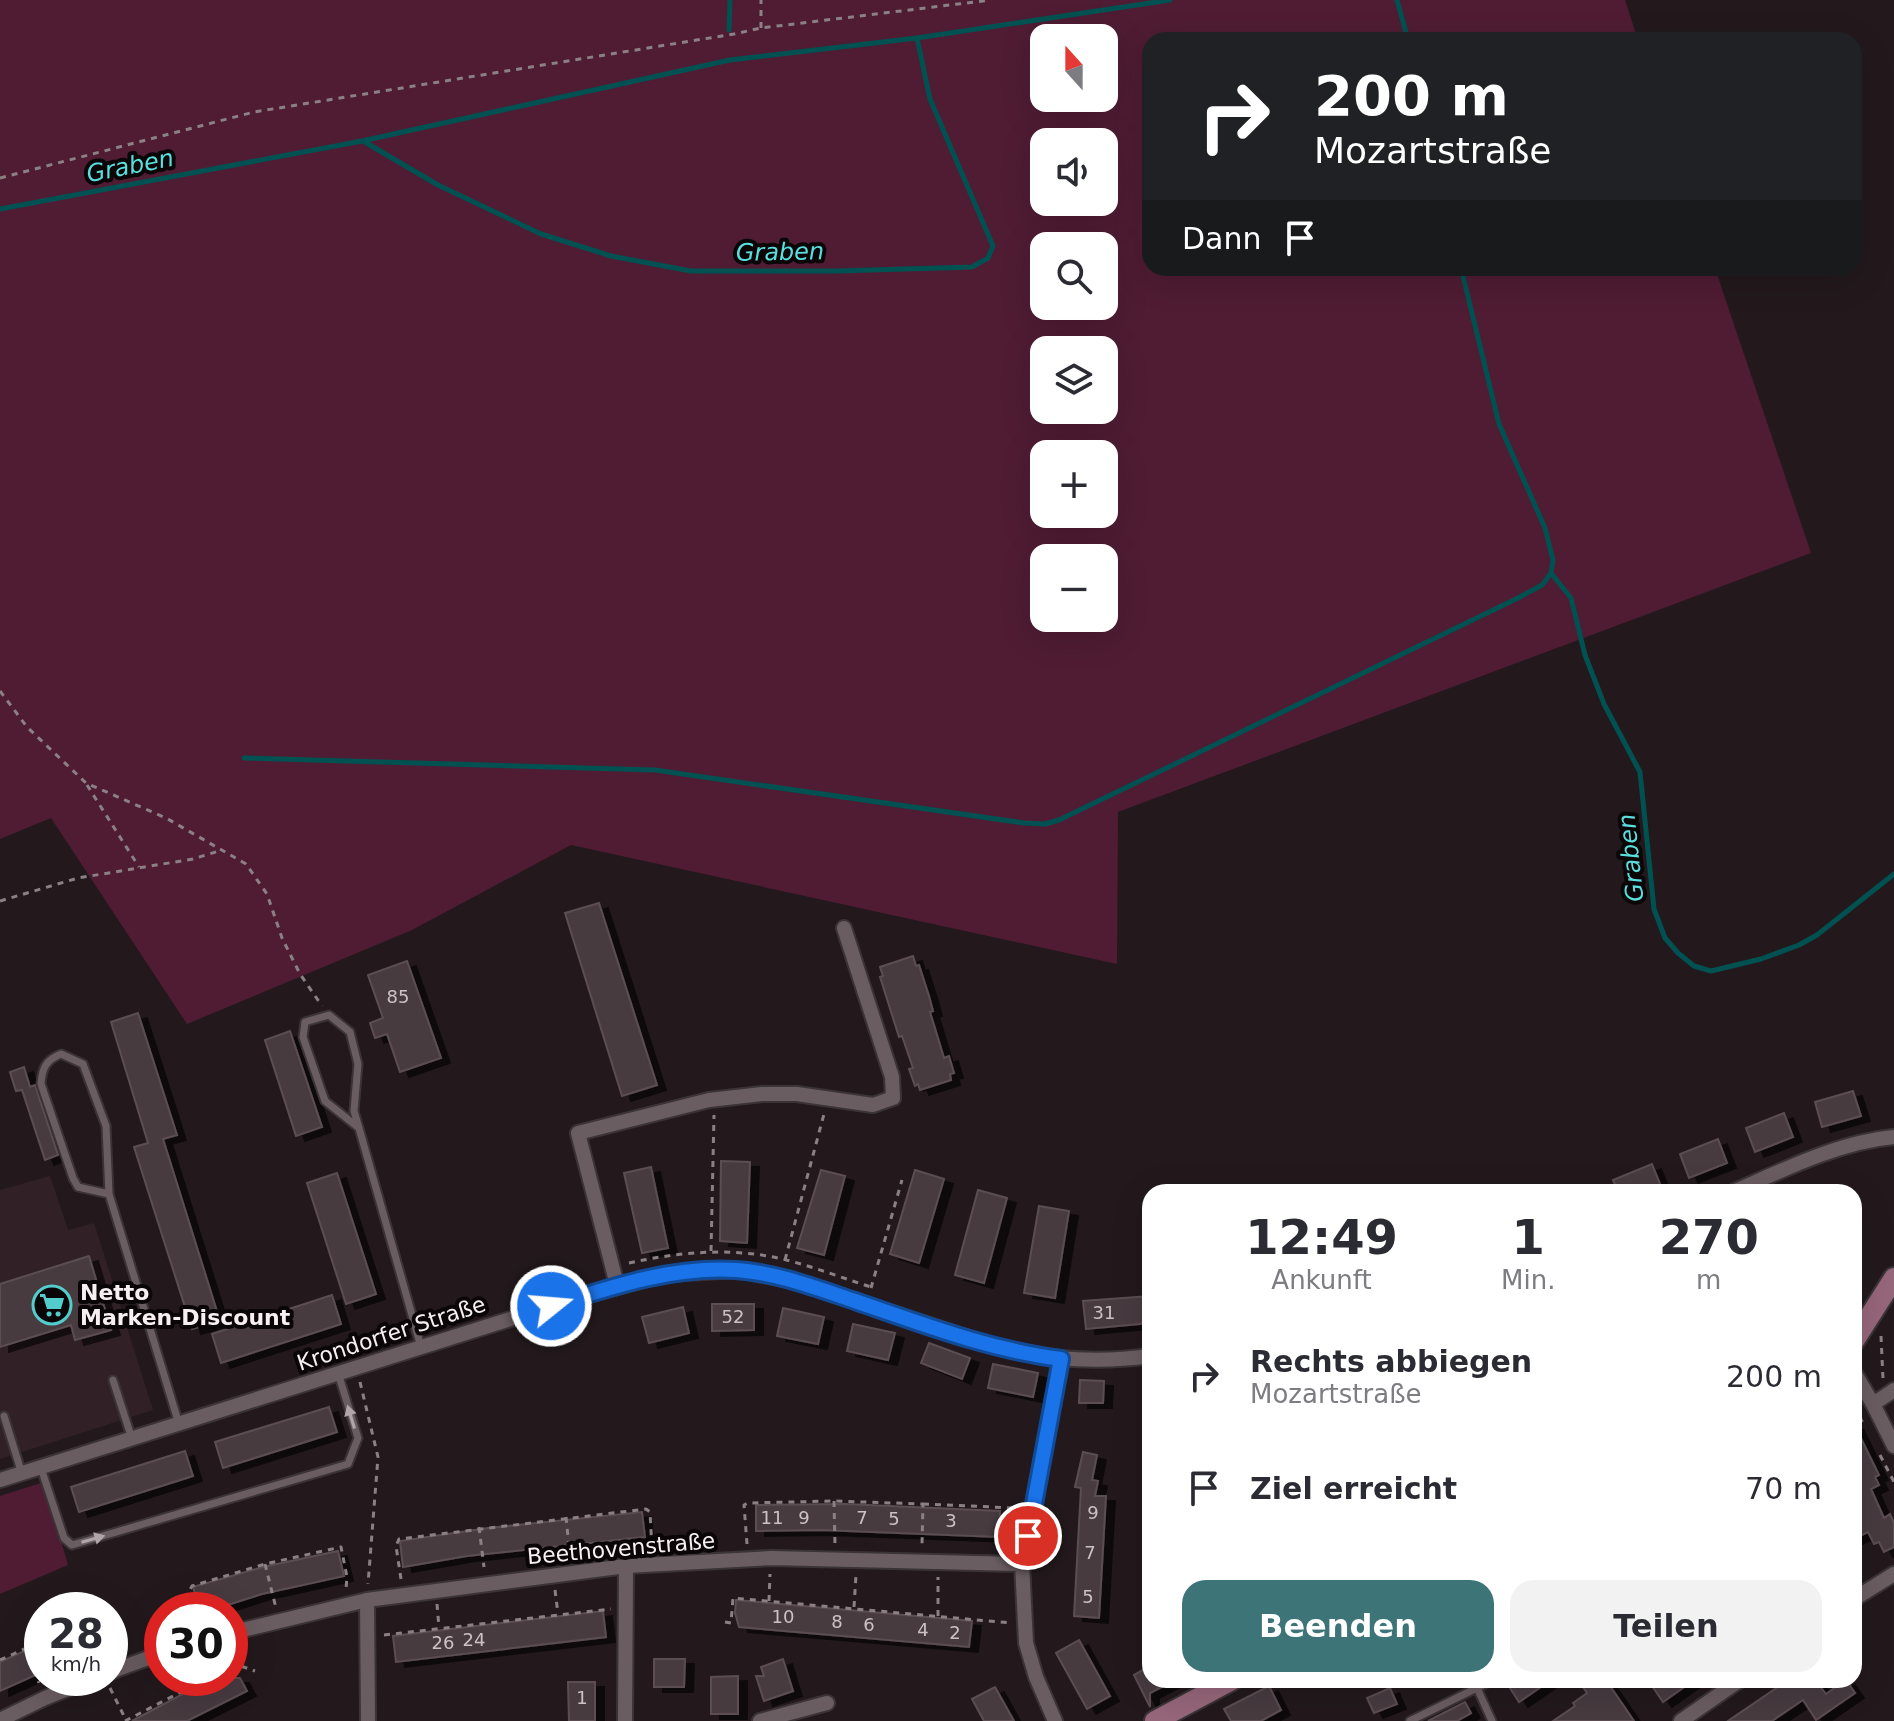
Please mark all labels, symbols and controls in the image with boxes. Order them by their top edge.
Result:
north arrow [1030,24,1118,112]
map controls [1030,24,1118,632]
text: 200 m [1314,63,1509,128]
icon: right [1182,64,1286,168]
button: sound [1030,128,1118,216]
text: Mozartstraße [1314,130,1552,171]
water label: Graben [84,144,176,188]
icon: arrive [1278,216,1322,260]
text: Dann [1182,221,1262,256]
button: search [1030,232,1118,320]
water label: Graben [736,237,824,267]
button: layers [1030,336,1118,424]
button: + [1030,440,1118,528]
button: − [1030,544,1118,632]
water label: Graben [1612,813,1650,903]
house number: 85 [387,986,409,1007]
text: 12:49 [1245,1209,1398,1265]
text: 1 [1512,1209,1545,1265]
text: 270 [1659,1209,1759,1265]
position arrow [509,1264,593,1348]
text: Ankunft [1271,1265,1372,1295]
text: Min. [1501,1265,1555,1295]
text: m [1696,1265,1721,1295]
place label: Netto Marken-Discount [80,1280,291,1330]
supermarket icon: Netto Marken-Discount [31,1284,73,1326]
street label: Krondorfer Straße [294,1291,489,1376]
house number: 31 [1093,1302,1115,1323]
house number: 52 [722,1306,744,1327]
text: Rechts abbiegen [1250,1344,1532,1379]
icon: right [1182,1354,1226,1398]
text: 200 m [1726,1359,1822,1394]
text: Mozartstraße [1250,1379,1422,1409]
one-way arrow [345,1404,357,1428]
icon: arrive [1182,1466,1226,1510]
text: Ziel erreicht [1250,1471,1457,1506]
text: 70 m [1745,1471,1822,1506]
pin [994,1502,1062,1570]
house number: 9 [1087,1502,1099,1523]
house number: 11 [761,1507,783,1528]
house number: 9 [798,1507,810,1528]
house number: 7 [856,1507,868,1528]
house number: 5 [888,1508,900,1529]
house number: 3 [945,1510,957,1531]
icon: arrive [1006,1514,1050,1558]
street label: Beethovenstraße [526,1528,716,1569]
one-way arrow [81,1532,105,1545]
house number: 7 [1084,1542,1096,1563]
button: Beenden [1182,1580,1494,1672]
button: Teilen [1510,1580,1822,1672]
house number: 5 [1082,1586,1094,1607]
speed limit sign: 30 [144,1592,248,1696]
house number: 10 [772,1606,794,1627]
text: 28 [48,1611,104,1657]
house number: 8 [831,1611,843,1632]
house number: 6 [863,1614,875,1635]
house number: 4 [917,1619,929,1640]
house number: 2 [949,1622,961,1643]
house number: 24 [463,1629,485,1650]
house number: 26 [432,1632,454,1653]
text: km/h [51,1652,101,1676]
house number: 1 [576,1687,588,1708]

